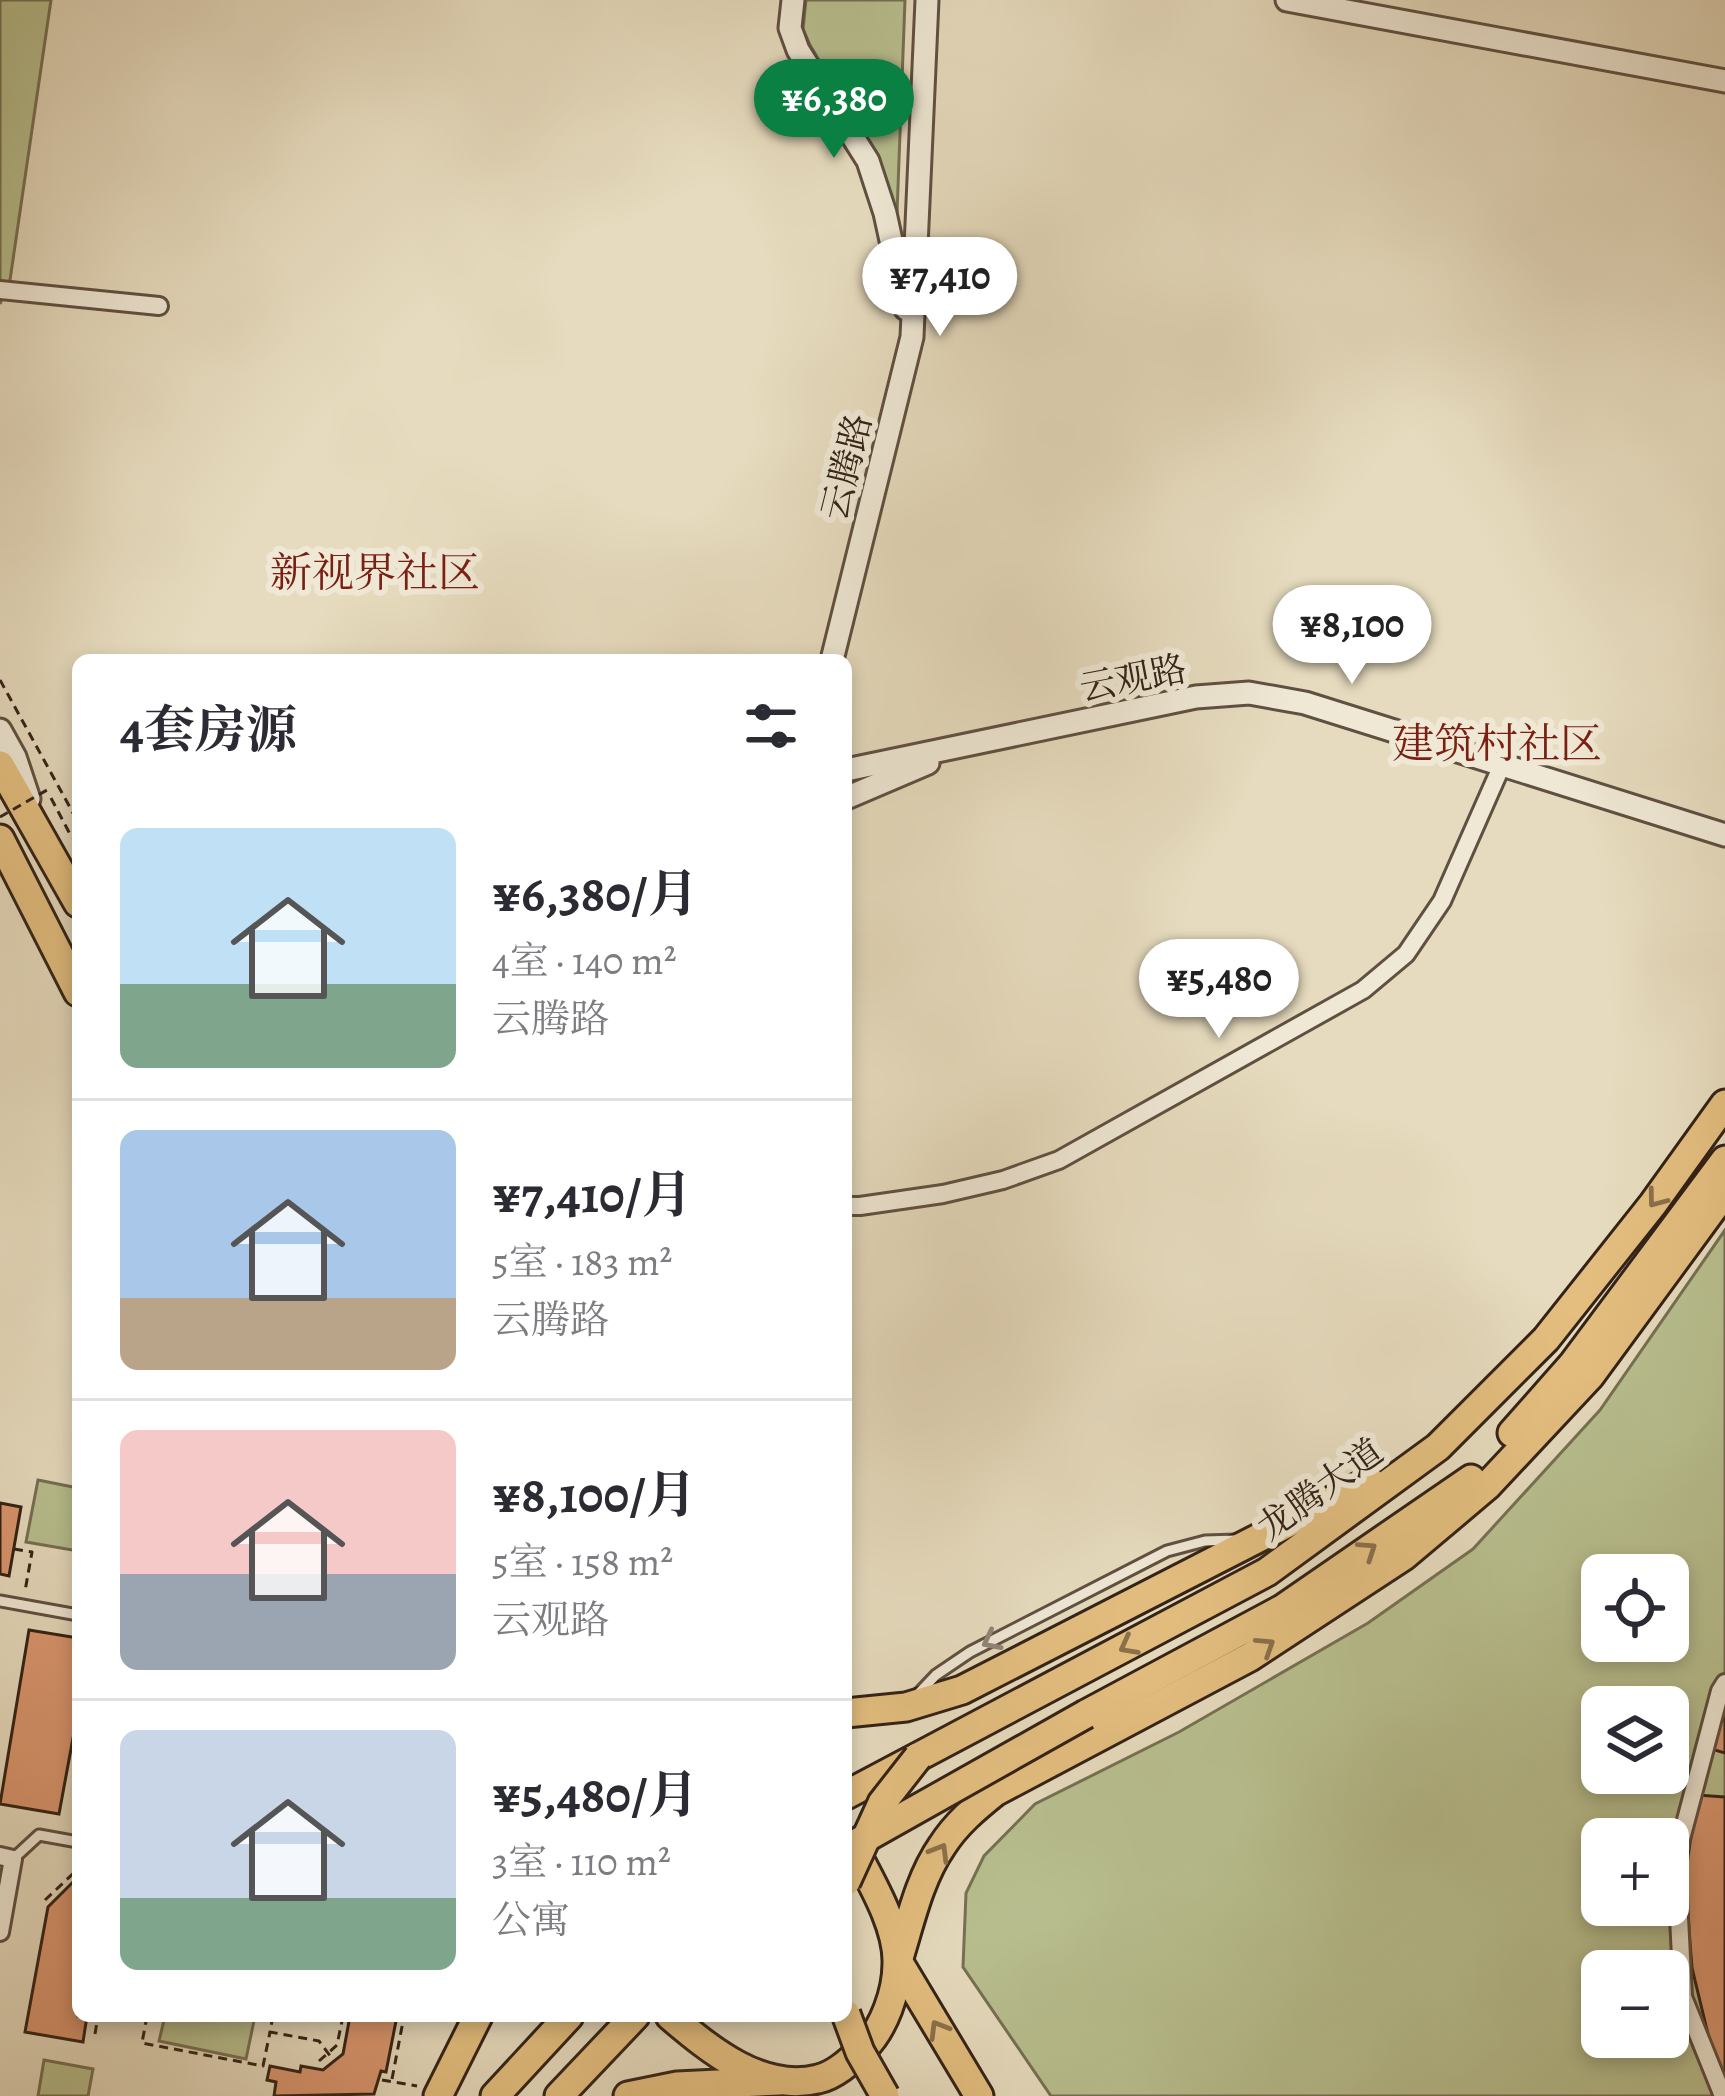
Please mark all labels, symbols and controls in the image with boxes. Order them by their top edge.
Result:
pin: ¥6,380 [736,59,932,161]
text: ¥6,380 [781,71,887,124]
pin: ¥7,410 [842,237,1038,339]
text: ¥7,410 [889,249,991,302]
street label: 云腾路 [809,409,883,525]
district label: 新视界社区 [270,544,480,601]
pin: ¥8,100 [1254,585,1450,687]
text: ¥8,100 [1300,597,1404,650]
street label: 云观路 [1075,644,1191,712]
icon: filters [738,693,804,759]
text: 4套房源 [120,695,297,765]
district label: 建筑村社区 [1392,715,1602,772]
text: ¥6,380/月 [492,859,699,929]
icon: home [216,876,360,1020]
text: 4室 · 140 m² [492,934,677,987]
pin: ¥5,480 [1121,939,1317,1041]
text: ¥5,480 [1166,951,1272,1004]
text: 云腾路 [492,992,609,1045]
text: ¥7,410/月 [492,1160,692,1230]
icon: home [216,1178,360,1322]
one-way arrow [1649,1186,1671,1207]
text: 5室 · 183 m² [492,1235,672,1288]
text: 云腾路 [492,1293,609,1346]
street label: 龙腾大道 [1247,1427,1393,1551]
text: ¥8,100/月 [492,1460,697,1530]
icon: home [216,1478,360,1622]
text: 5室 · 158 m² [492,1535,673,1588]
one-way arrow [1355,1542,1377,1564]
map controls [1581,1554,1689,2058]
button: locate [1581,1554,1689,1662]
text: 云观路 [492,1593,609,1646]
one-way arrow [983,1627,1004,1650]
one-way arrow [1119,1631,1141,1654]
one-way arrow [1252,1639,1274,1661]
button: layers [1581,1686,1689,1794]
text: ¥5,480/月 [492,1760,699,1830]
icon: home [216,1778,360,1922]
button: + [1581,1818,1689,1926]
text: 3室 · 110 m² [492,1835,671,1888]
one-way arrow [926,1843,948,1865]
text: 公寓 [492,1893,570,1946]
button: − [1581,1950,1689,2058]
one-way arrow [930,2020,953,2042]

